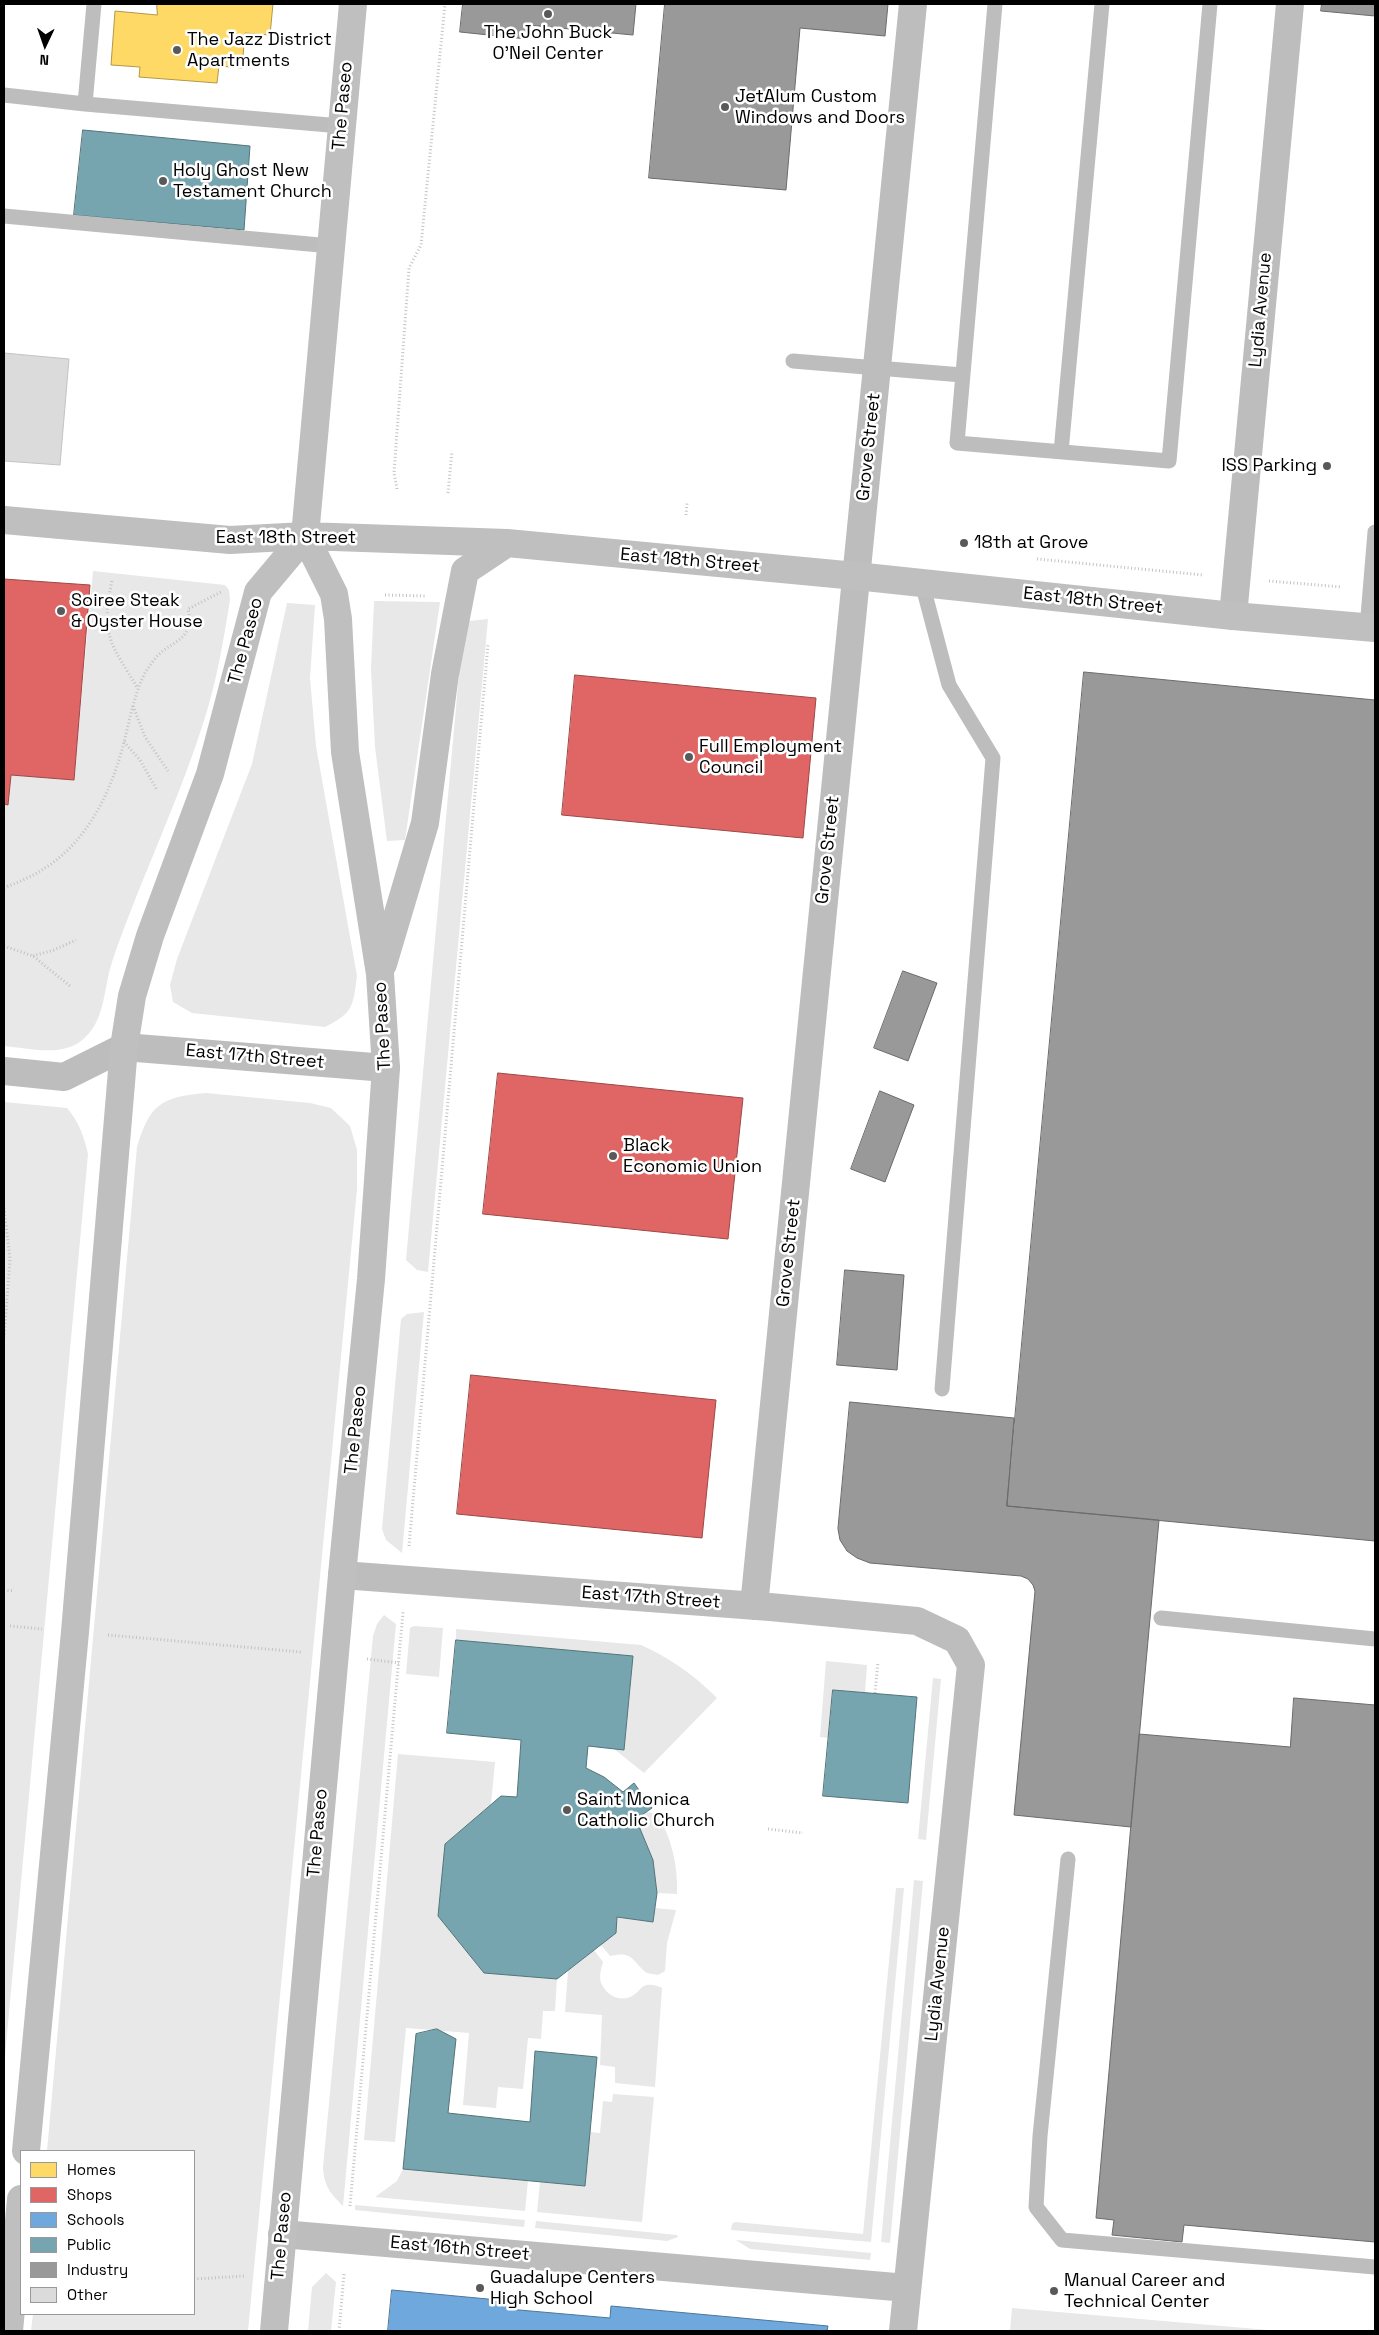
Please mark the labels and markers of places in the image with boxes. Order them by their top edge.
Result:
marker: The John Buck O'Neil Center [542,8,554,20]
place label: The John Buck O'Neil Center [484,22,612,64]
place label: The Jazz District Apartments [187,29,332,72]
marker: The Jazz District Apartments [171,44,183,56]
place label: JetAlum Custom Windows and Doors [735,86,905,128]
marker: JetAlum Custom Windows and Doors [719,101,731,113]
place label: Holy Ghost New Testament Church [173,160,332,202]
marker: Holy Ghost New Testament Church [157,175,169,187]
place label: ISS Parking [1221,455,1317,477]
marker: ISS Parking [1321,460,1333,472]
place label: 18th at Grove [974,532,1088,554]
marker: 18th at Grove [958,537,970,549]
place label: Soiree Steak & Oyster House [71,590,203,632]
marker: Soiree Steak & Oyster House [55,605,67,617]
place label: Full Employment Council [699,736,842,779]
marker: Full Employment Council [683,751,695,763]
place label: Black Economic Union [623,1135,762,1178]
marker: Black Economic Union [607,1150,619,1162]
place label: Saint Monica Catholic Church [577,1789,715,1832]
marker: Saint Monica Catholic Church [561,1804,573,1816]
place label: Guadalupe Centers High School [490,2267,655,2310]
place label: Manual Career and Technical Center [1064,2270,1225,2312]
marker: Guadalupe Centers High School [474,2282,486,2294]
marker: Manual Career and Technical Center [1048,2285,1060,2297]

